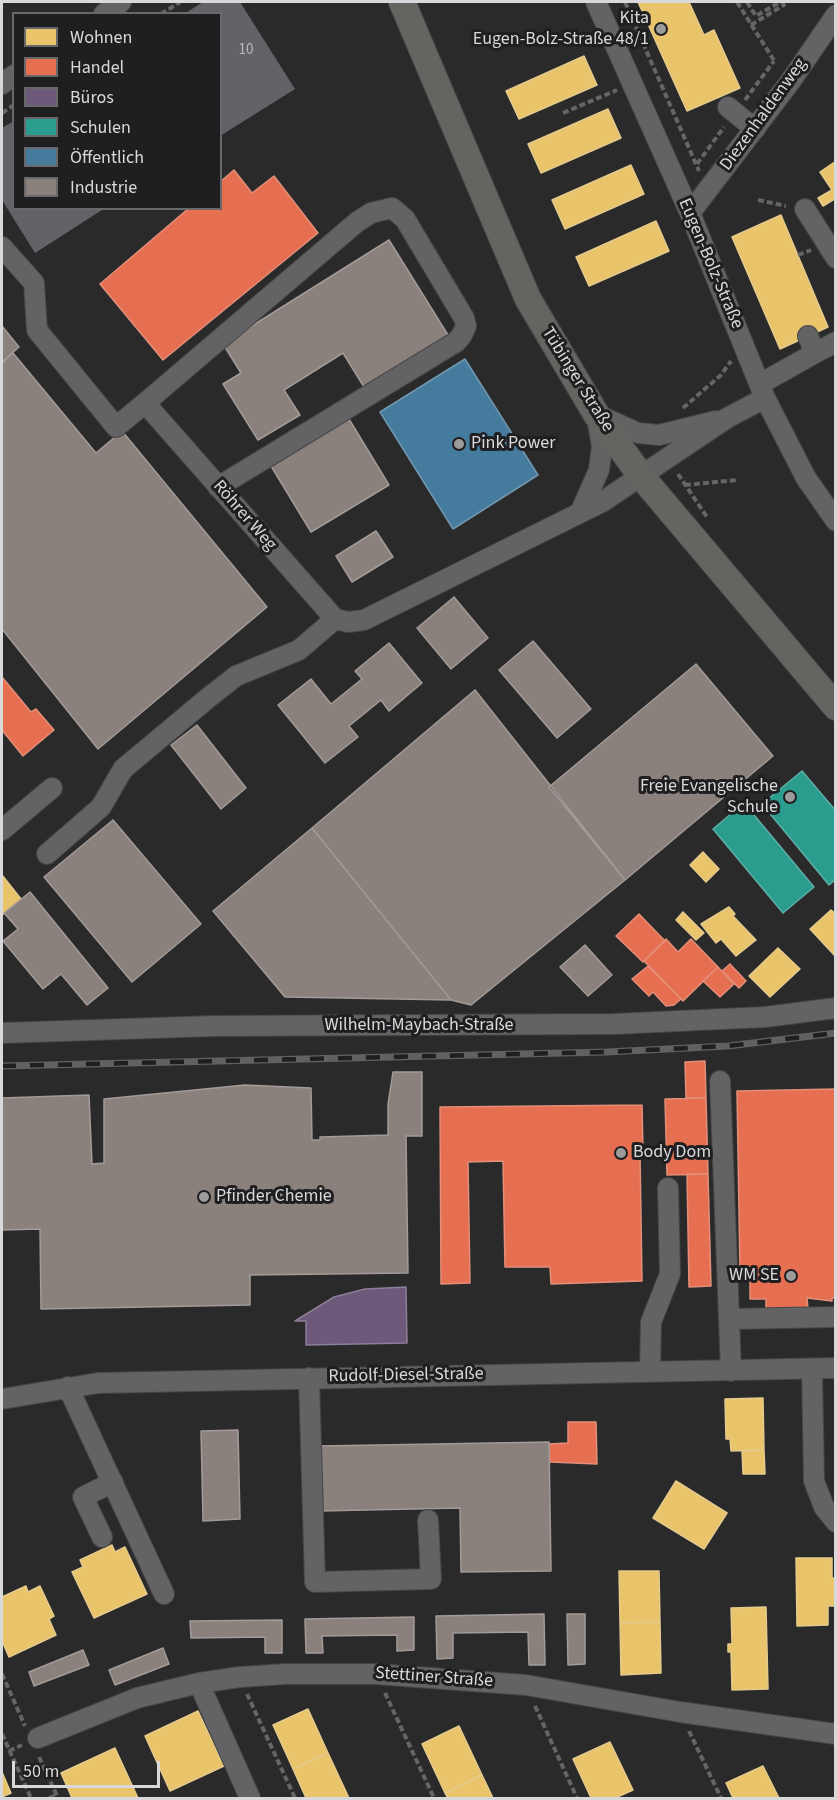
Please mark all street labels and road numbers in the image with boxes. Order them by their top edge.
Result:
street label: Diezenhaldenweg [716,55,812,175]
street label: Eugen-Bolz-Straße [673,196,747,332]
street label: Tübinger Straße [536,323,618,437]
street label: Röhrer Weg [208,476,280,556]
street label: Wilhelm-Maybach-Straße [324,1015,514,1037]
street label: Rudolf-Diesel-Straße [328,1364,484,1388]
street label: Stettiner Straße [374,1663,494,1693]

